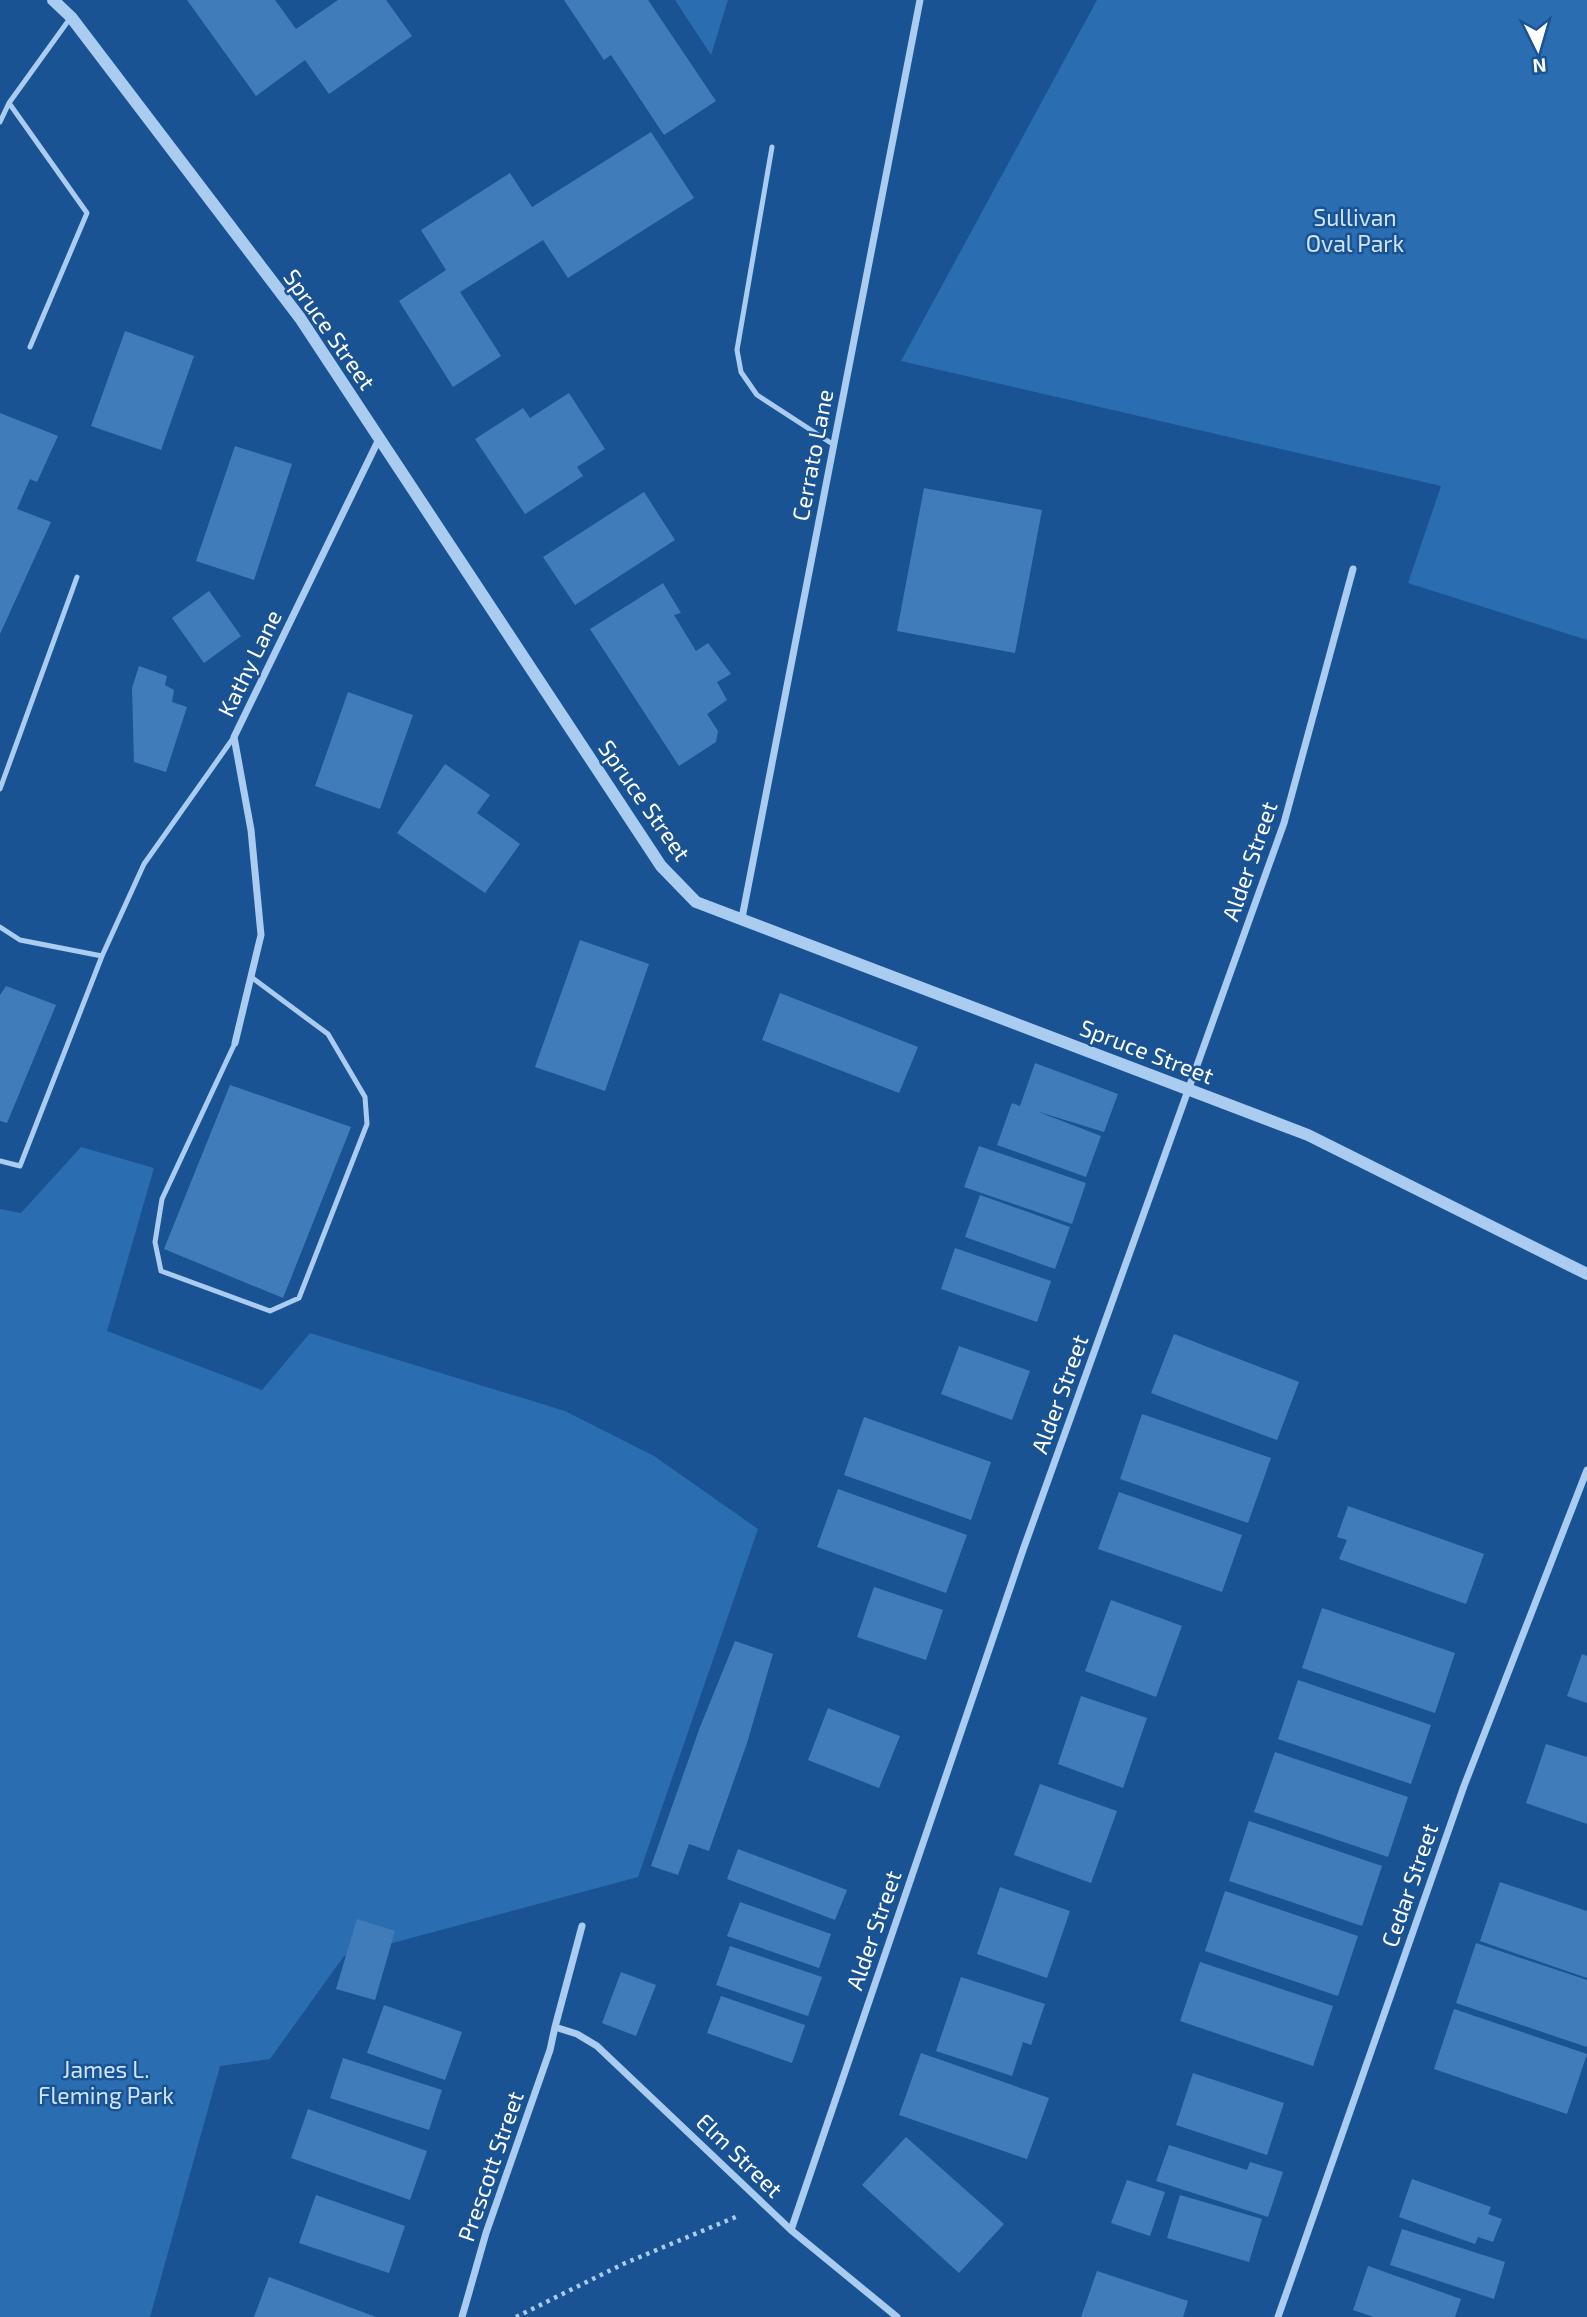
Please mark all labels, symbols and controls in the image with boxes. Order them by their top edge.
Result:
north arrow [1503,14,1573,84]
text: N [1532,54,1547,78]
park label: Sullivan Oval Park [1306,203,1405,257]
street label: Spruce Street [278,263,382,395]
street label: Cerrato Lane [786,387,838,523]
street label: Kathy Lane [211,605,287,721]
street label: Spruce Street [593,734,697,866]
street label: Alder Street [1216,797,1283,924]
street label: Spruce Street [1076,1013,1218,1089]
street label: Alder Street [1025,1331,1094,1457]
street label: Cedar Street [1375,1819,1443,1951]
street label: Alder Street [840,1866,907,1993]
park label: James L. Fleming Park [38,2055,174,2109]
street label: Prescott Street [451,2087,529,2245]
street label: Elm Street [691,2107,789,2203]

